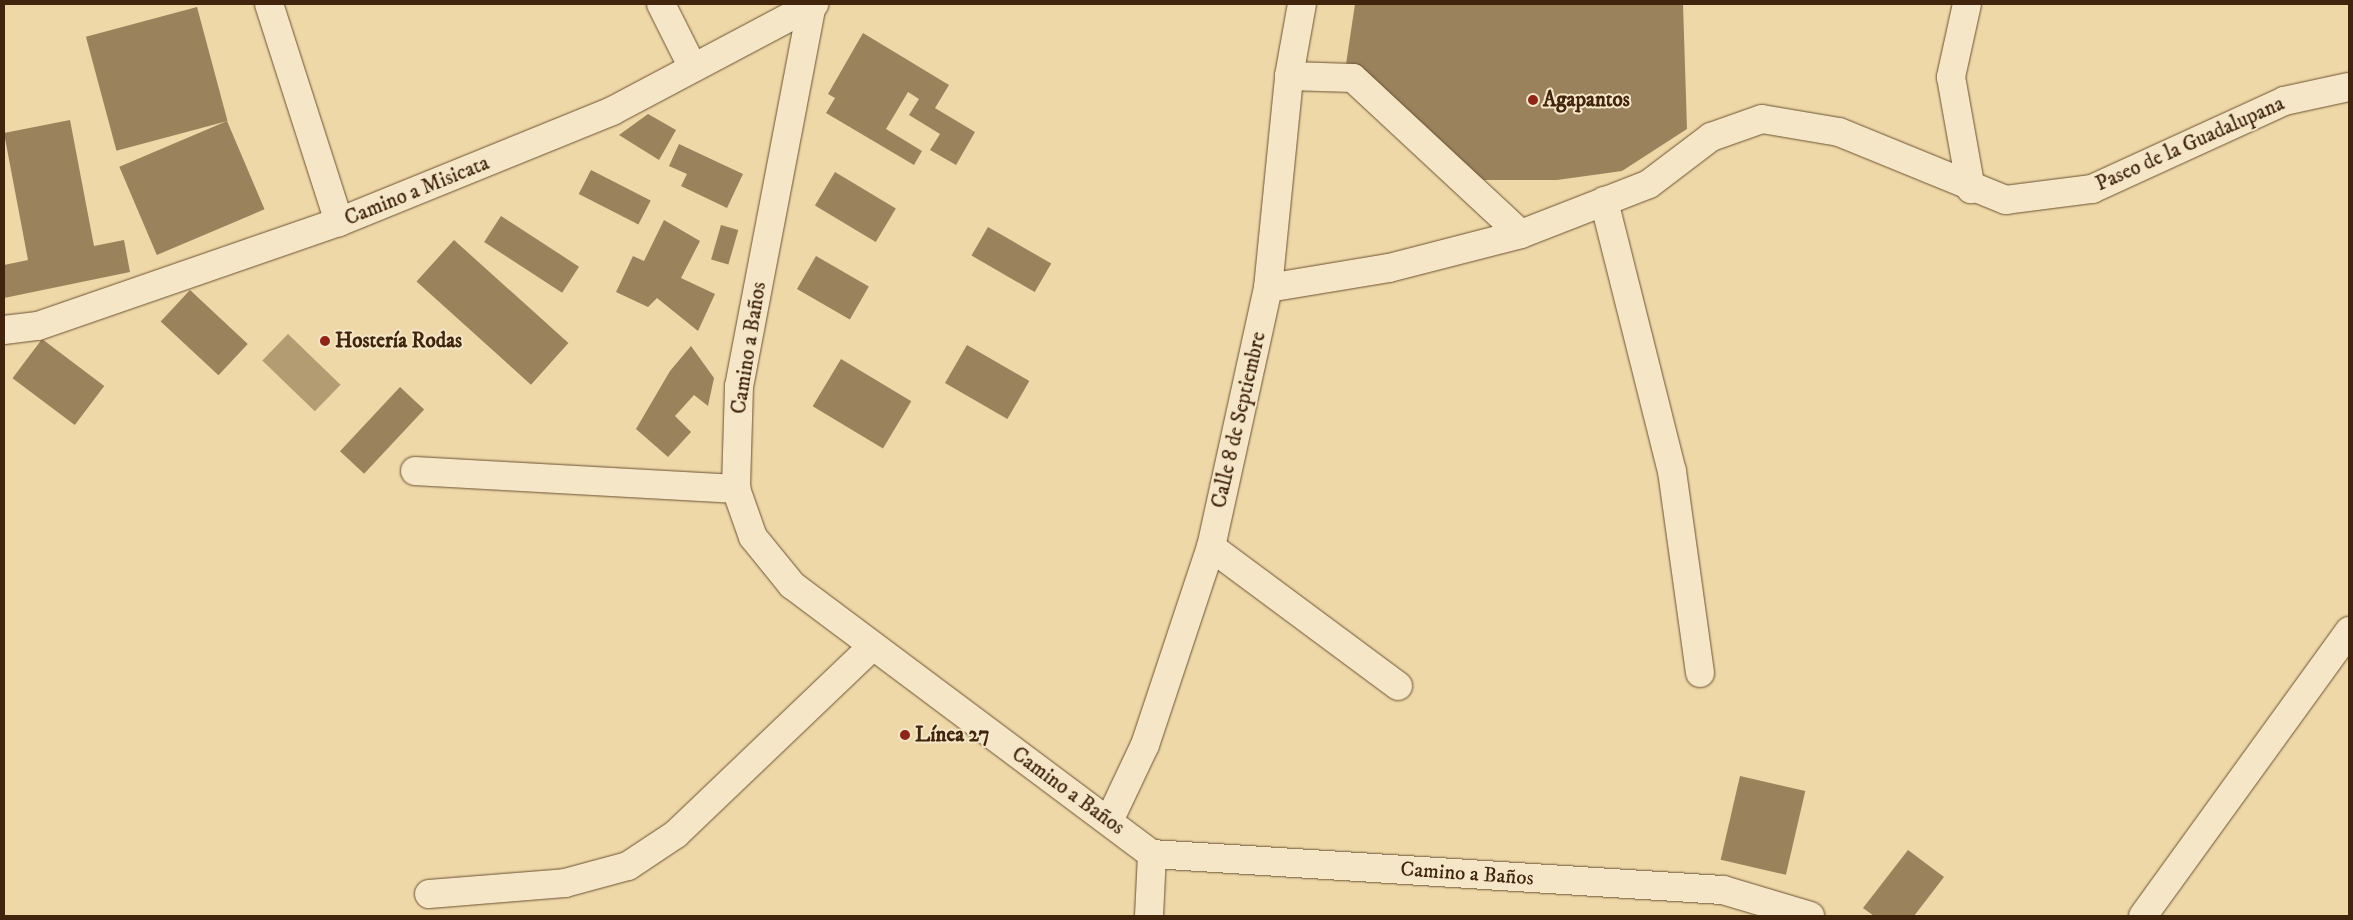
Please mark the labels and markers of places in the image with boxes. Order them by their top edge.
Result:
place label: Agapantos [1543,87,1630,113]
marker: Agapantos [1527,94,1539,106]
place label: Hostería Rodas [335,328,462,354]
marker: Hostería Rodas [319,335,331,347]
place label: Línea 27 [915,722,989,748]
marker: Línea 27 [899,729,911,741]

